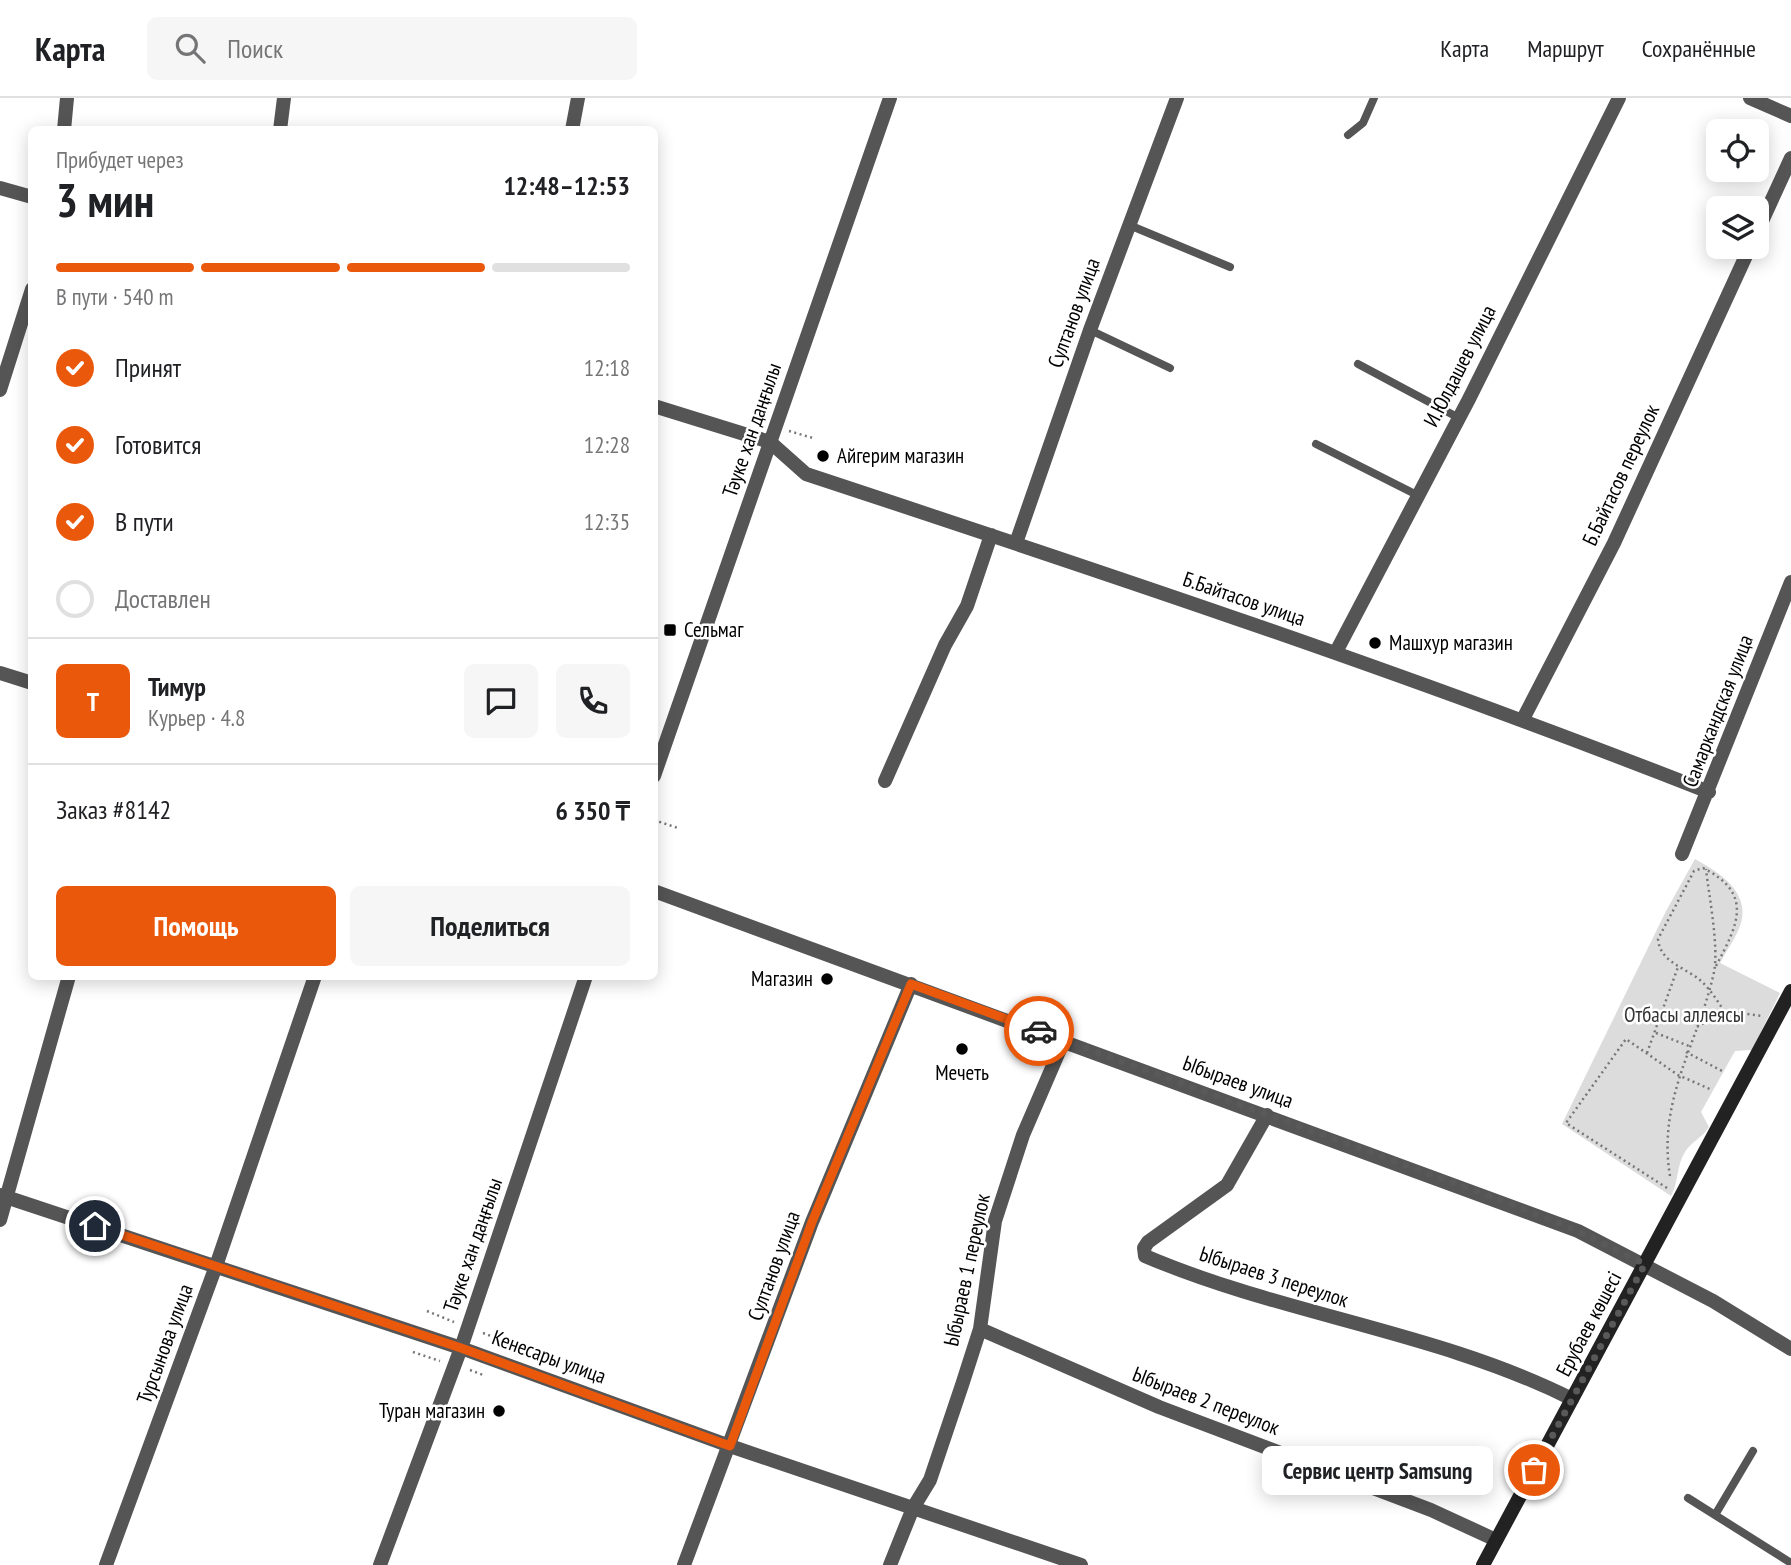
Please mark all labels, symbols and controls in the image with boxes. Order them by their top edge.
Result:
search box [147,17,637,80]
text: Карта [35,27,105,70]
icon: search [171,29,209,67]
text: Поиск [227,32,283,65]
text: Карта [1440,33,1489,64]
text: Маршрут [1527,33,1604,64]
text: Сохранённые [1642,33,1756,64]
map controls [1706,119,1769,259]
button: locate [1706,119,1769,182]
text: Прибудет через [56,145,184,174]
text: 12:48–12:53 [503,169,630,202]
text: 3 мин [56,170,154,230]
button: layers [1706,196,1769,259]
street label: Султанов улица [1041,254,1106,371]
text: В пути · 540 m [56,282,173,311]
street label: И.Юлдашев улица [1417,300,1502,431]
icon: check [56,349,94,387]
text: Принят [115,351,181,384]
text: 12:18 [584,353,630,382]
street label: Тәуке хан даңғылы [716,359,787,500]
street label: Б.Байтасов переулок [1576,400,1665,550]
icon: check [56,426,94,464]
text: Готовится [115,428,201,461]
text: 12:28 [584,430,630,459]
place label: Айгерим магазин [837,442,964,469]
marker: Айгерим магазин [815,448,831,464]
icon: check [56,503,94,541]
text: В пути [115,505,174,538]
text: 12:35 [584,507,630,536]
street label: Б.Байтасов улица [1180,565,1309,632]
text: Доставлен [115,582,211,615]
place label: Сельмаг [684,616,744,643]
marker: Сельмаг [662,622,678,638]
place label: Машхур магазин [1389,629,1513,656]
street label: Самаркандская улица [1676,631,1759,791]
marker: Машхур магазин [1367,635,1383,651]
button: chat [464,664,538,738]
button: phone [556,664,630,738]
text: Тимур [148,670,206,703]
text: Т [87,685,99,718]
text: Курьер · 4.8 [148,703,245,732]
text: Заказ #8142 [56,793,171,826]
text: 6 350 ₸ [555,794,630,827]
button: Помощь [56,886,336,966]
button: Поделиться [350,886,630,966]
place label: Магазин [751,965,813,992]
marker: Магазин [819,971,835,987]
courier [1004,996,1074,1066]
park label: Отбасы аллеясы [1624,1001,1744,1028]
icon: car [1020,1012,1058,1050]
marker: Мечеть [954,1041,970,1057]
street label: Ыбыраев улица [1179,1049,1297,1114]
place label: Мечеть [935,1059,989,1086]
street label: Тәуке хан даңғылы [437,1174,508,1315]
street label: Ыбыраев 1 переулок [937,1191,996,1349]
pin [65,1196,125,1256]
icon: home [76,1207,114,1245]
street label: Султанов улица [741,1207,806,1324]
street label: Ыбыраев 3 переулок [1196,1240,1352,1313]
street label: Ерубаев көшесі [1550,1267,1627,1381]
street label: Турсынова улица [130,1280,199,1407]
street label: Кенесары улица [488,1323,610,1390]
street label: Ыбыраев 2 переулок [1129,1360,1283,1441]
place label: Туран магазин [379,1397,485,1424]
marker: Туран магазин [491,1403,507,1419]
pin [1504,1440,1564,1500]
callout: Сервис центр Samsung [1261,1446,1492,1494]
icon: bag [1515,1451,1553,1489]
text: Сервис центр Samsung [1283,1456,1472,1485]

